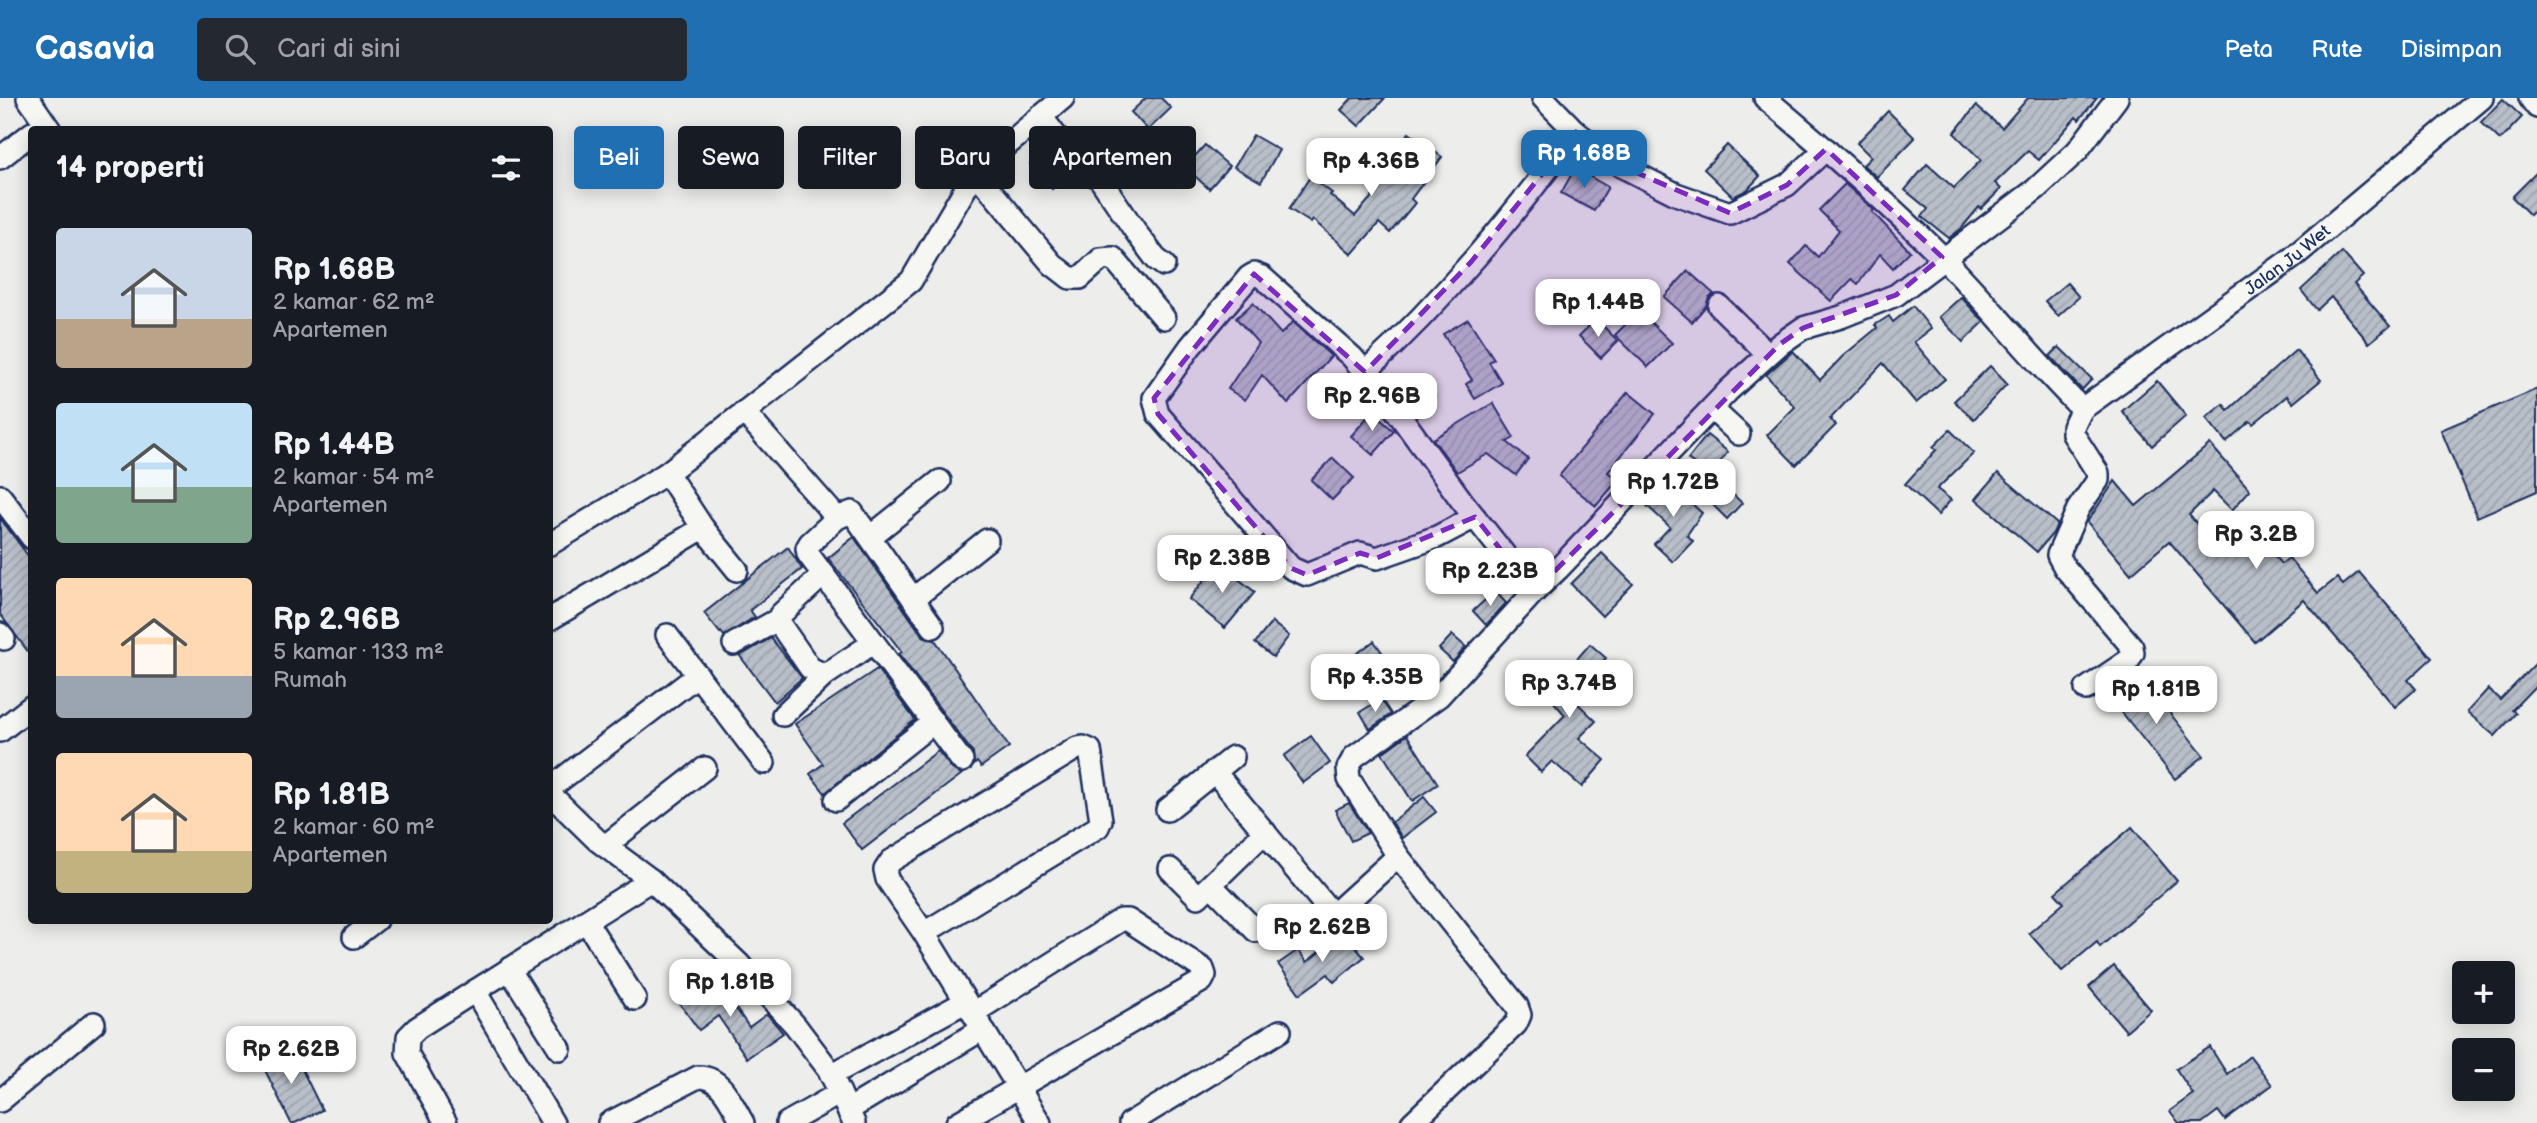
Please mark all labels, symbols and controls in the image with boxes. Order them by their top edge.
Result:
search box [197,18,687,81]
text: Casavia [35,29,155,69]
icon: search [221,30,259,68]
text: Cari di sini [277,34,401,65]
text: Peta [2225,35,2273,64]
text: Rute [2311,35,2363,64]
text: Disimpan [2401,35,2502,64]
chip: Beli [574,126,664,189]
chip: Sewa [678,126,784,189]
chip: Filter [798,126,901,189]
chip: Baru [915,126,1015,189]
chip: Apartemen [1029,126,1196,189]
pin: Rp 1.68B [1512,130,1656,190]
pin: Rp 4.36B [1299,139,1443,198]
text: Rp 1.68B [1537,139,1631,167]
text: Rp 4.36B [1322,147,1420,175]
icon: filters [487,149,525,187]
text: 14 properti [56,150,204,186]
street label: Jalan Ju Wet [2241,220,2335,300]
text: Rp 1.68B [273,252,395,288]
icon: home [112,256,196,340]
pin: Rp 1.44B [1526,280,1670,339]
text: 2 kamar · 62 m² [273,288,435,316]
text: Rp 1.44B [1551,288,1645,316]
text: Apartemen [273,316,388,344]
pin: Rp 2.96B [1300,374,1444,433]
text: Rp 2.96B [1323,382,1421,410]
text: Rp 1.44B [273,427,395,463]
icon: home [112,431,196,515]
pin: Rp 1.72B [1601,460,1745,519]
text: 2 kamar · 54 m² [273,463,434,491]
text: Rp 1.72B [1627,468,1719,496]
text: Apartemen [273,491,388,519]
pin: Rp 3.2B [2191,512,2321,571]
text: Rp 3.2B [2214,520,2298,548]
pin: Rp 2.38B [1150,536,1294,595]
text: Rp 2.38B [1173,544,1271,572]
pin: Rp 2.23B [1418,548,1562,608]
text: Rp 2.23B [1442,557,1538,585]
text: Rp 2.96B [273,602,400,638]
icon: home [112,606,196,690]
text: 5 kamar · 133 m² [273,638,444,666]
pin: Rp 4.35B [1303,654,1447,714]
pin: Rp 3.74B [1497,660,1641,720]
text: Rp 4.35B [1327,663,1423,691]
text: Rumah [273,666,347,694]
pin: Rp 1.81B [2084,666,2228,726]
text: Rp 3.74B [1521,669,1617,697]
text: Rp 1.81B [2111,675,2201,703]
text: Rp 1.81B [273,777,390,813]
icon: home [112,781,196,865]
text: 2 kamar · 60 m² [273,813,435,841]
text: Apartemen [273,841,388,869]
pin: Rp 2.62B [1250,904,1394,964]
text: Rp 2.62B [1273,913,1371,941]
pin: Rp 1.81B [658,960,802,1019]
map controls [2452,961,2515,1101]
button: + [2452,961,2515,1024]
text: Rp 1.81B [685,968,775,996]
pin: Rp 2.62B [219,1026,363,1086]
text: Rp 2.62B [242,1035,340,1063]
button: − [2452,1038,2515,1101]

